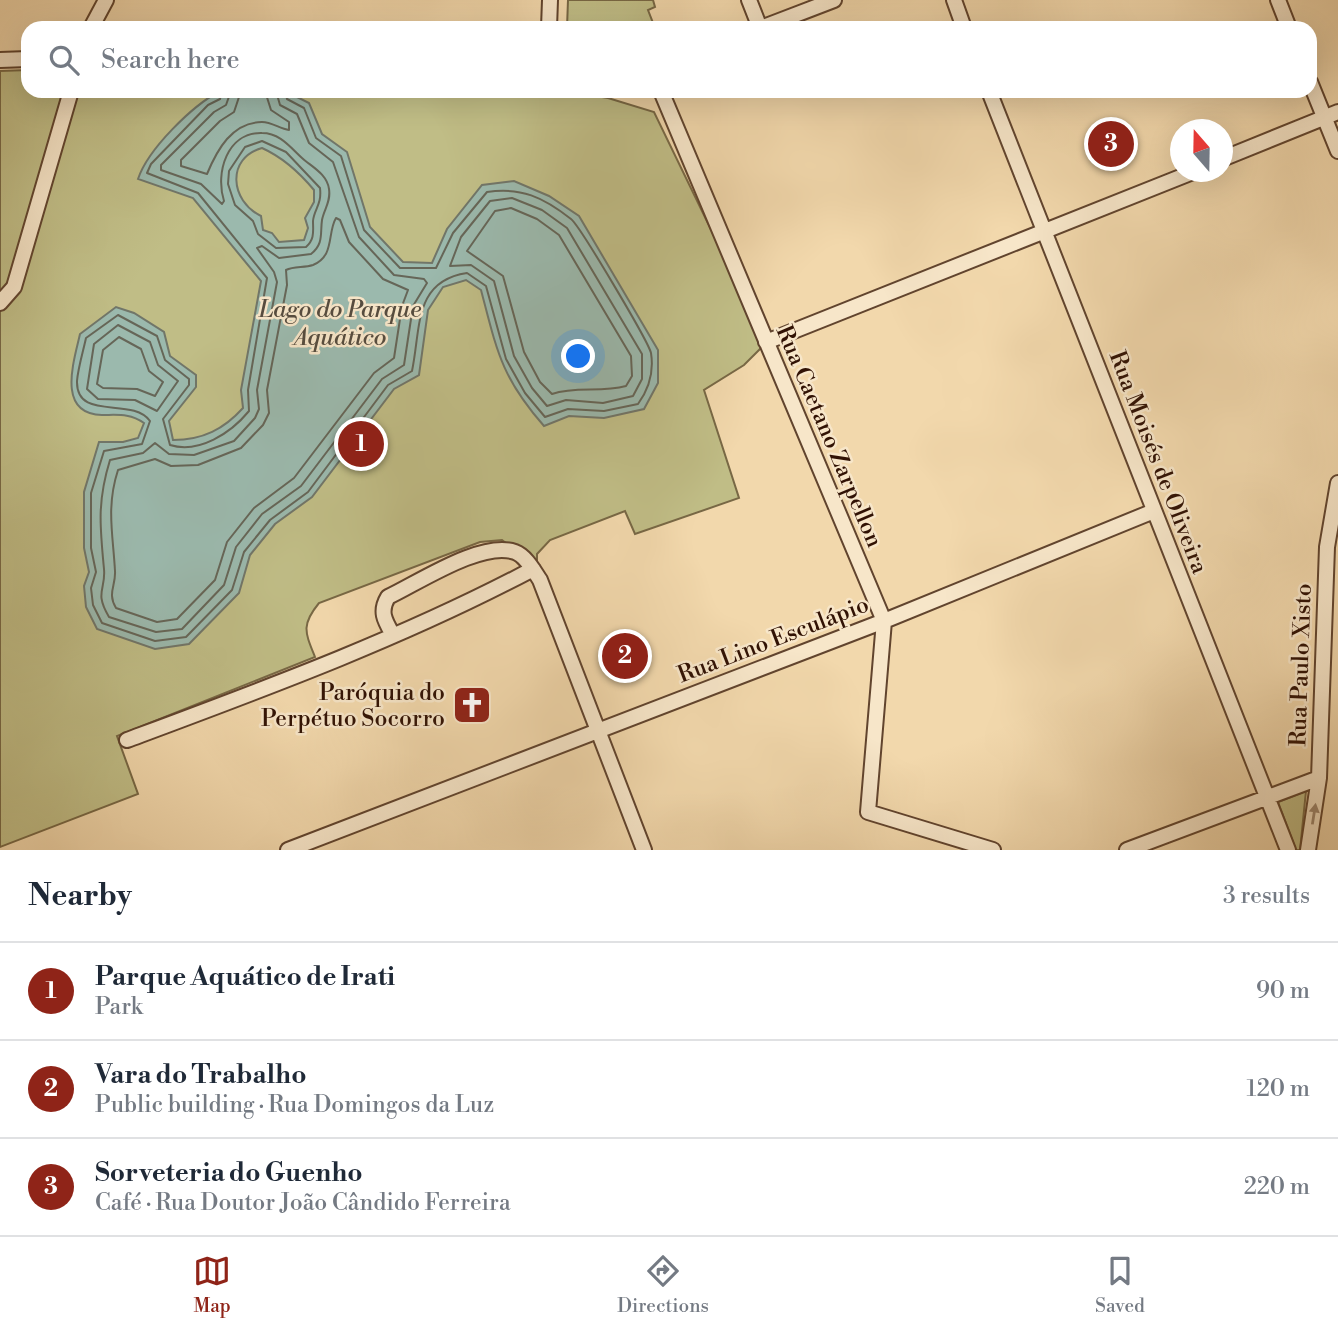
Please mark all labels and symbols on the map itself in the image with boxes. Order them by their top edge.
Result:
pin: 3 [1088,118,1134,170]
north arrow [1170,119,1233,182]
water label: Lago do Parque Aquático [258,295,421,353]
street label: Rua Caetano Zarpellon [770,321,889,552]
your location [561,339,595,373]
street label: Rua Moisés de Oliveira [1103,347,1214,578]
pin: 1 [338,418,384,470]
street label: Rua Paulo Xisto [1284,583,1318,747]
street label: Rua Lino Esculápio [674,591,873,689]
pin: 2 [602,630,648,682]
place label: Paróquia do Perpétuo Socorro [261,679,445,733]
church icon: Paróquia do Perpétuo Socorro [451,684,493,726]
one-way arrow [1309,803,1320,825]

